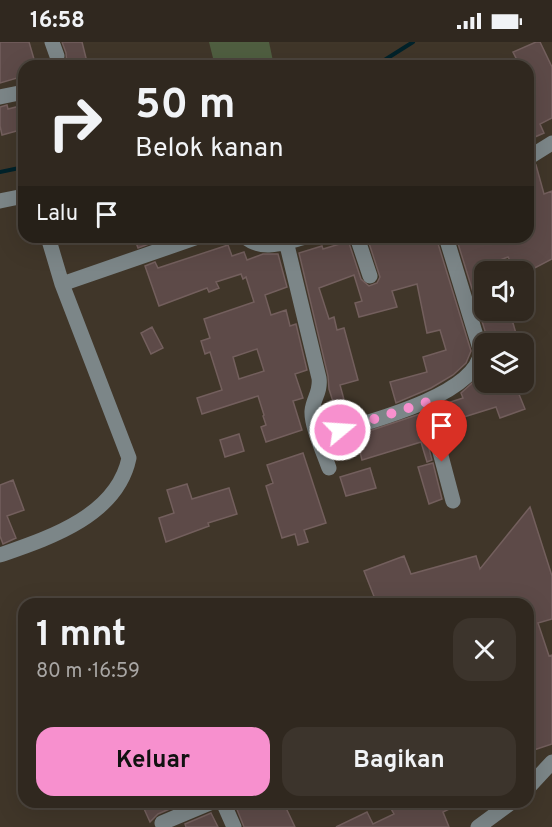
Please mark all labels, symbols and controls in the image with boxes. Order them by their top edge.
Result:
text: 16:58 [30,8,85,35]
text: 50 m [135,80,236,133]
icon: right [36,84,114,162]
text: Belok kanan [135,132,284,166]
icon: arrive [90,198,123,231]
text: Lalu [36,201,78,228]
map controls [474,261,534,393]
button: sound [474,261,534,321]
button: layers [474,333,534,393]
position arrow [308,398,372,462]
pin [416,400,467,462]
icon: arrive [425,409,458,442]
text: 1 mnt [36,613,126,659]
button: close [453,618,516,681]
text: 80 m · 16:59 [36,659,140,685]
button: Keluar [36,727,270,796]
button: Bagikan [282,727,516,796]

